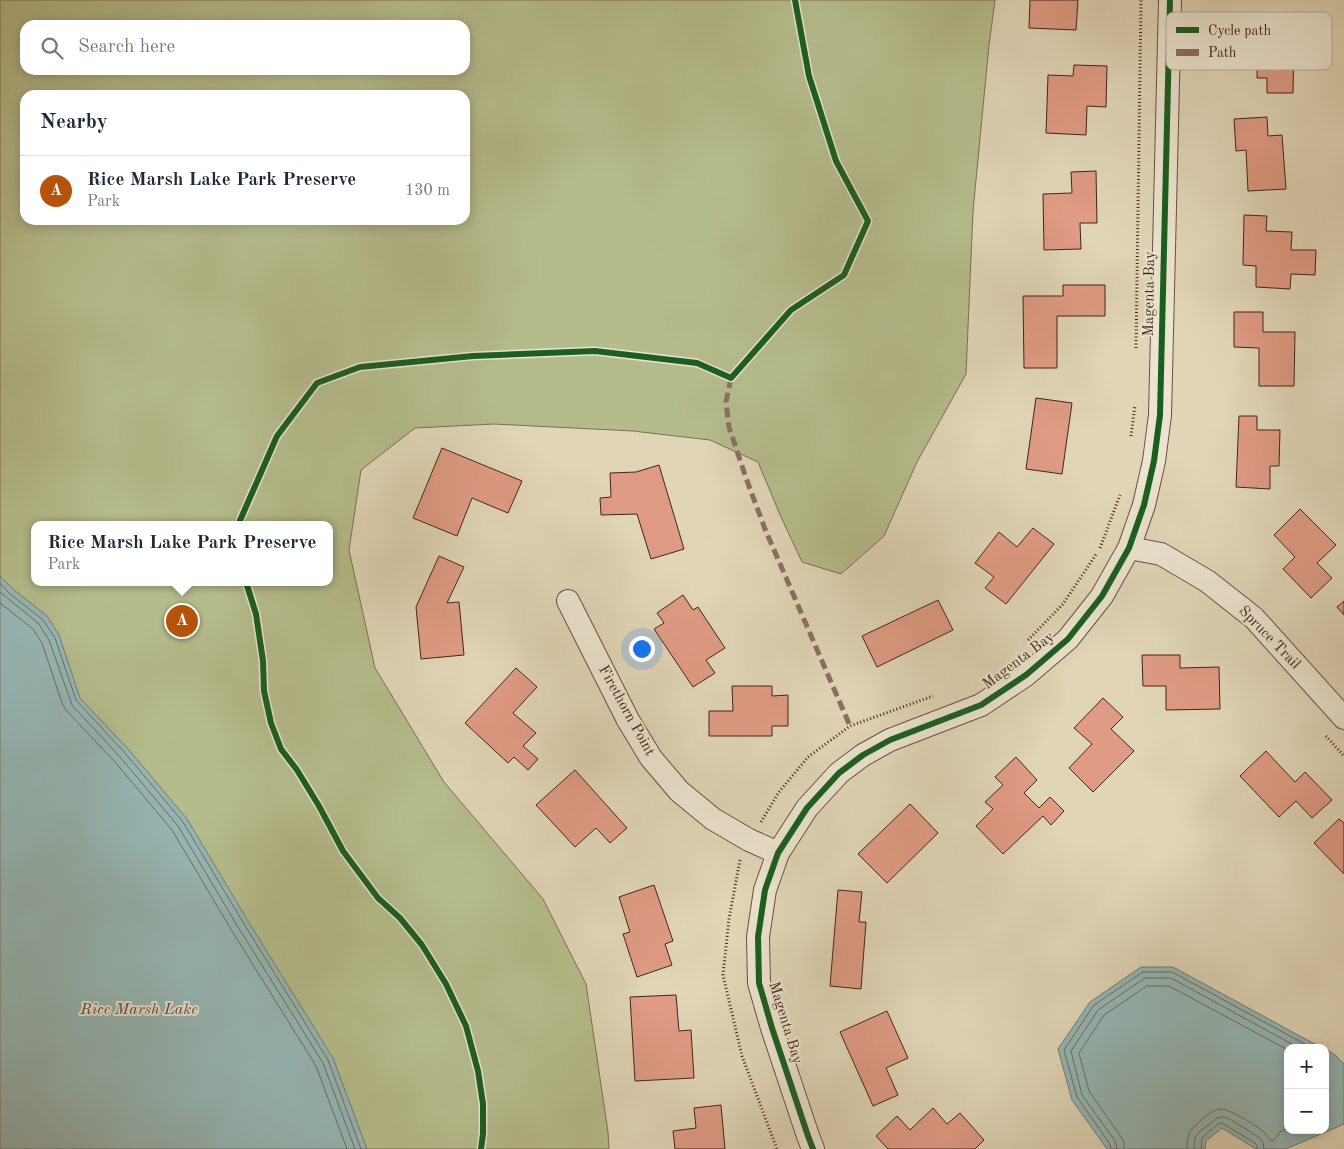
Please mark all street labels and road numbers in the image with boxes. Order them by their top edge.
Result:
street label: Magenta Bay [1142,251,1158,337]
street label: Spruce Trail [1235,604,1303,672]
street label: Magenta Bay [980,629,1058,693]
street label: Firethorn Point [595,663,657,759]
street label: Magenta Bay [765,980,805,1066]

